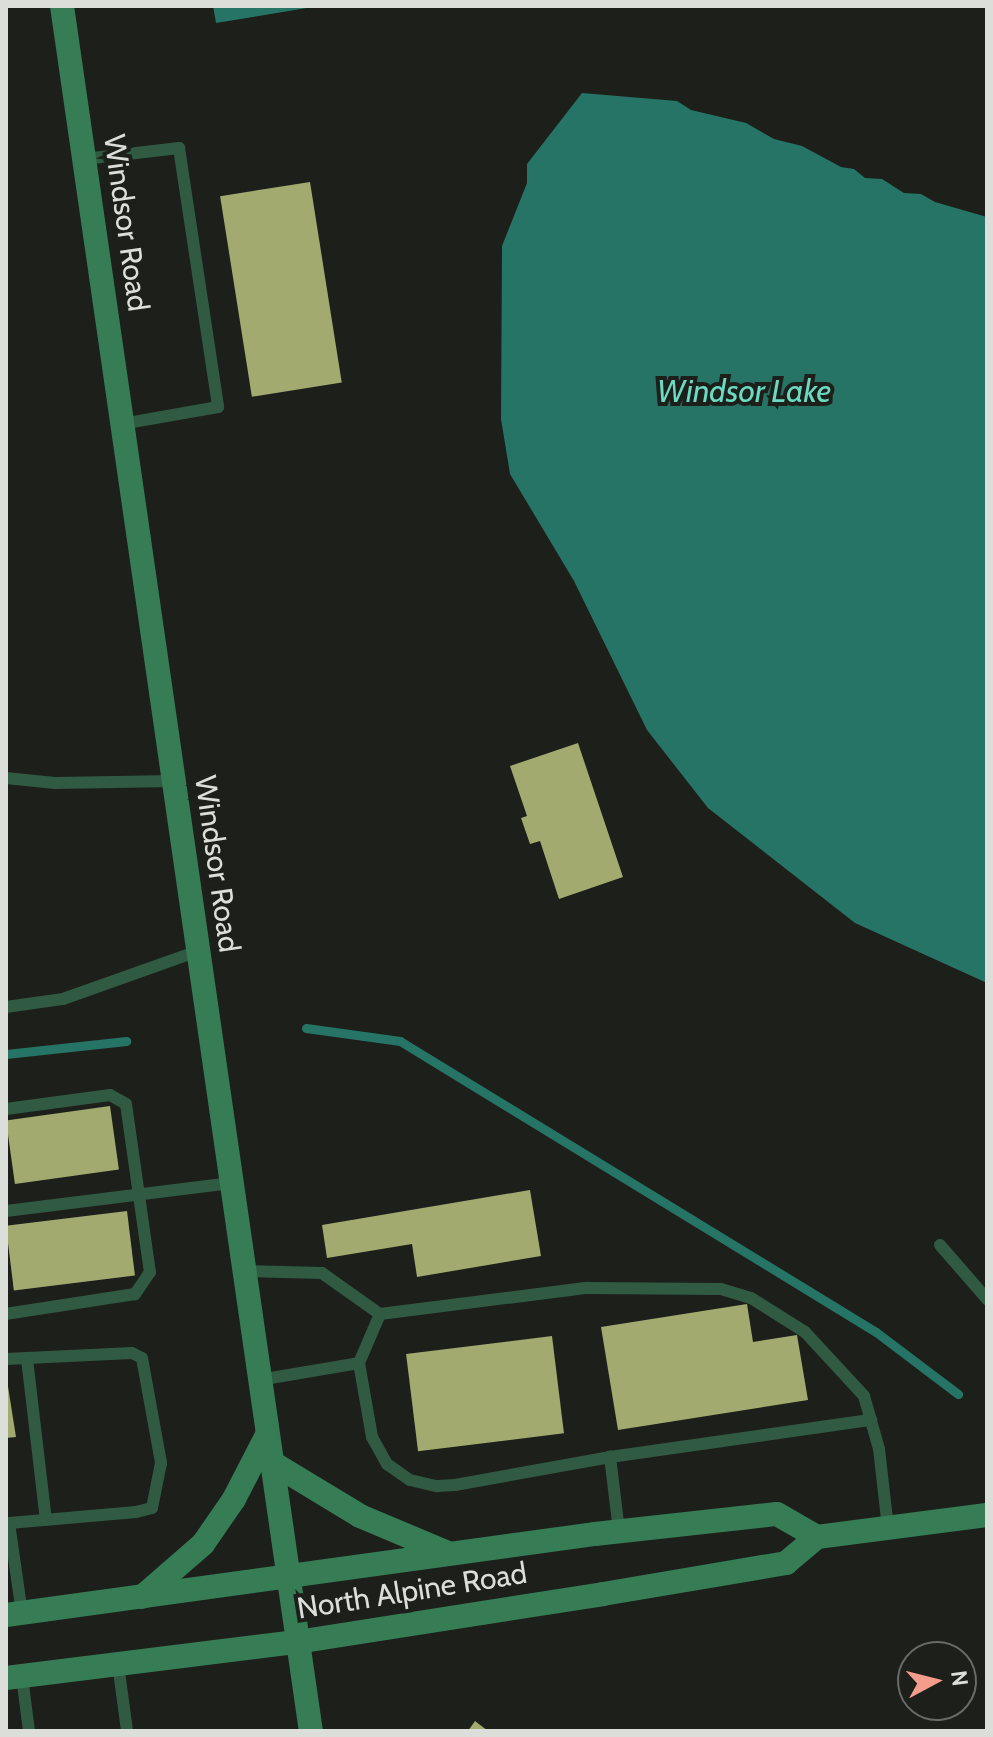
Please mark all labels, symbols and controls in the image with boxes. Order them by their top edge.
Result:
street label: Windsor Road [96,132,156,314]
water label: Windsor Lake [657,372,831,410]
street label: Windsor Road [187,773,247,955]
street label: North Alpine Road [295,1555,529,1627]
north arrow [897,1641,977,1721]
text: N [945,1669,974,1688]

